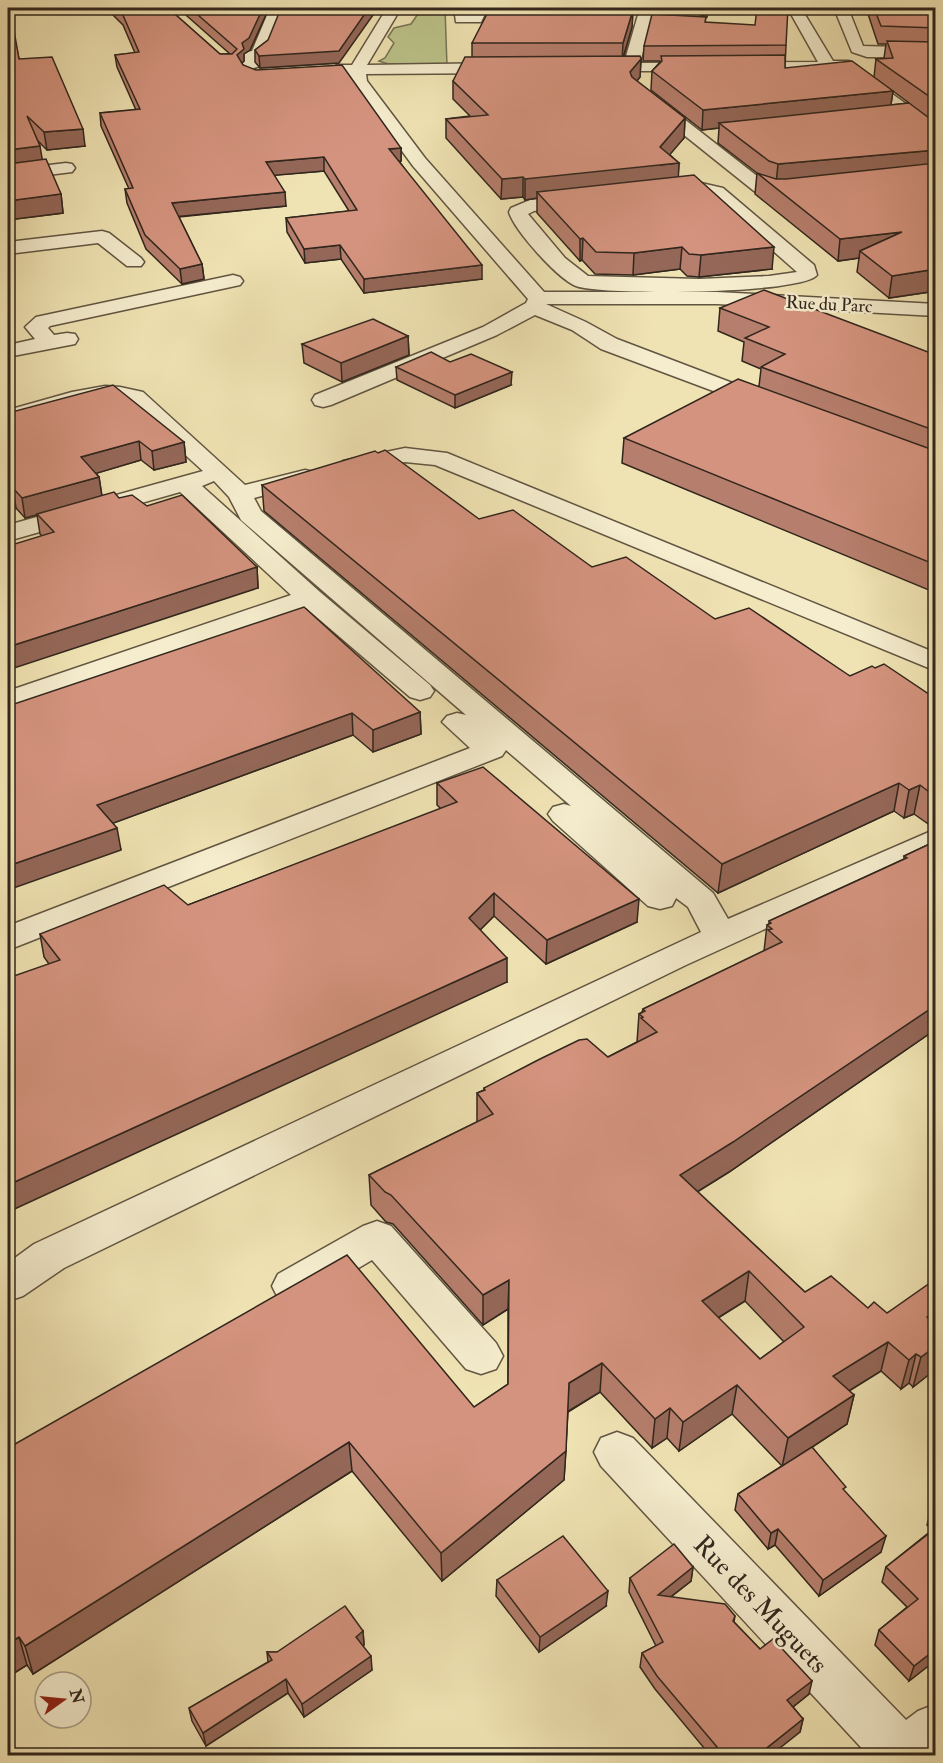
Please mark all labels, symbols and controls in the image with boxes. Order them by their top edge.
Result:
street label: Rue du Parc [785,291,873,318]
street label: Rue des Muguets [687,1529,834,1680]
north arrow [33,1670,93,1730]
text: N [65,1686,88,1707]

